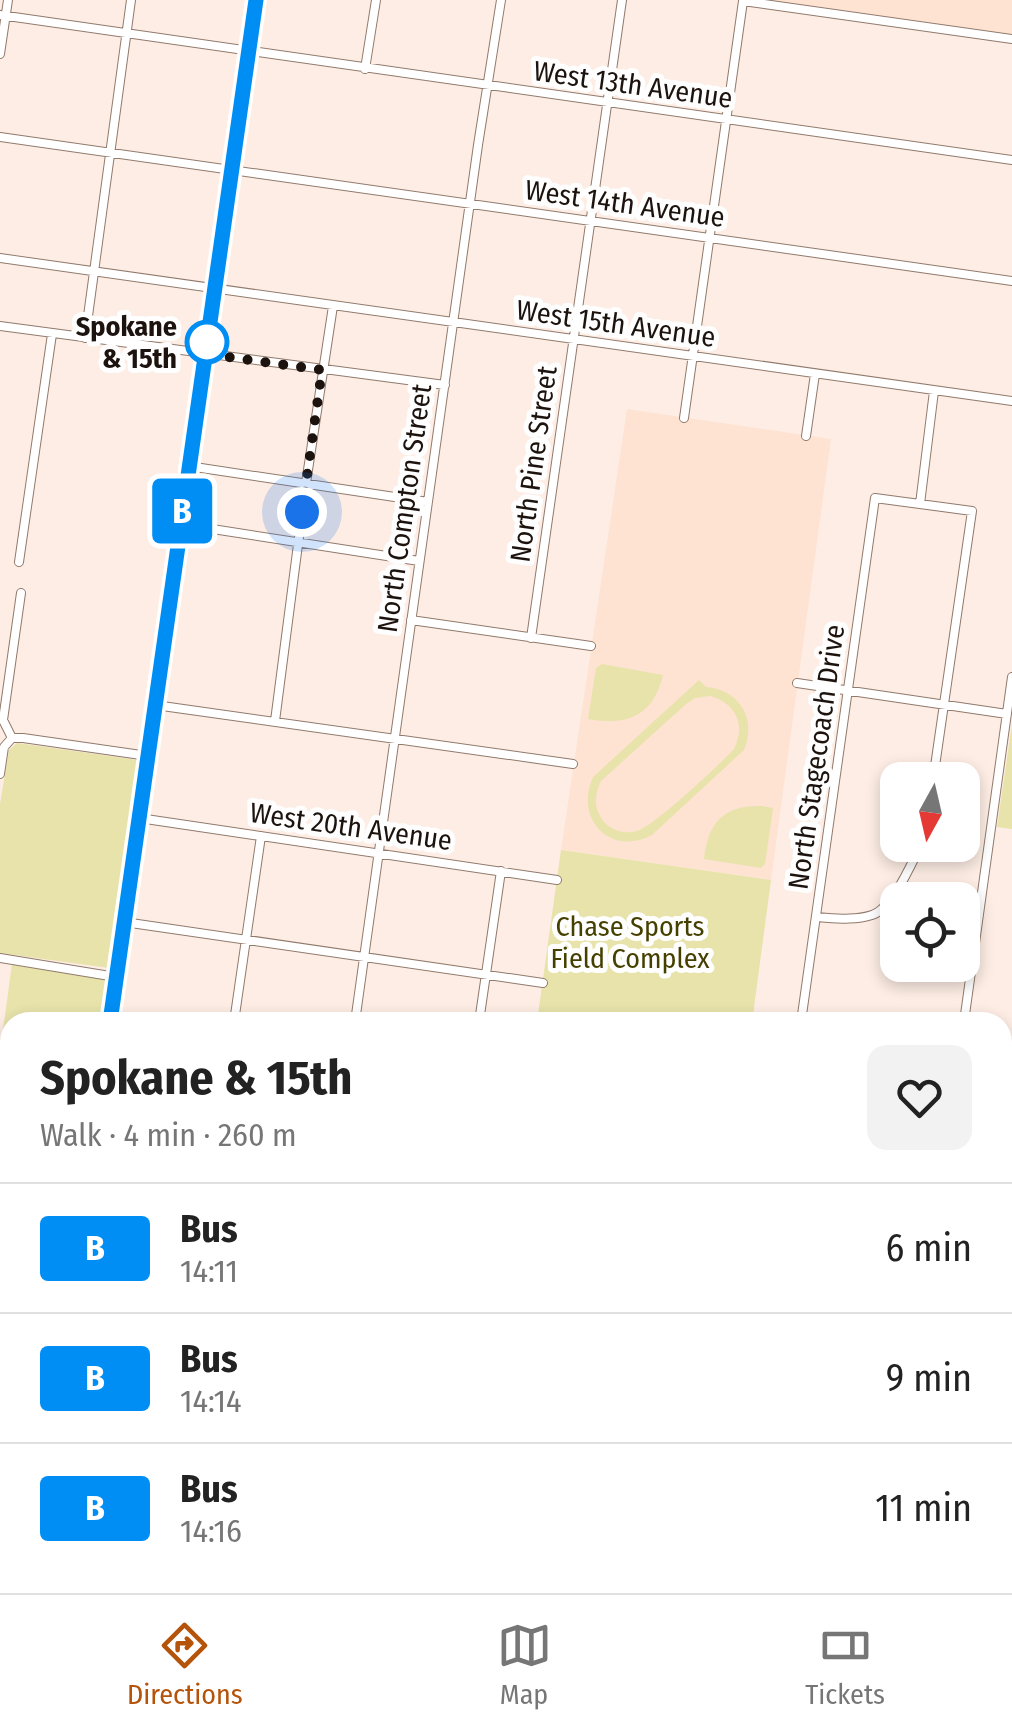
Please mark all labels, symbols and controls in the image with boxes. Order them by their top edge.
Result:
street label: West 13th Avenue [531,54,734,115]
street label: West 14th Avenue [523,173,727,234]
street label: West 15th Avenue [514,293,717,354]
place label: Spokane & 15th [76,310,177,375]
marker: Spokane & 15th [186,321,228,363]
street label: North Pine Street [503,363,564,564]
street label: North Compton Street [371,381,438,634]
line badge: B [150,478,214,544]
your location [277,487,327,537]
text: B [172,490,192,532]
street label: North Stagecoach Drive [782,623,851,892]
north arrow [880,762,980,862]
map controls [880,762,980,982]
street label: West 20th Avenue [248,796,454,857]
button: locate [880,882,980,982]
park label: Chase Sports Field Complex [550,910,710,975]
button: heart [867,1045,972,1150]
text: Spokane & 15th [40,1049,352,1107]
text: Walk · 4 min · 260 m [40,1116,297,1154]
text: Bus [180,1206,238,1252]
text: 6 min [885,1225,972,1271]
text: B [85,1227,105,1269]
text: 14:11 [180,1252,238,1290]
text: Bus [180,1336,238,1382]
text: 9 min [886,1355,972,1401]
text: B [85,1357,105,1399]
text: 14:14 [180,1382,241,1420]
text: Bus [180,1466,238,1512]
text: 11 min [875,1485,972,1531]
text: B [85,1487,105,1529]
text: 14:16 [180,1512,242,1550]
tab: Directions [127,1618,243,1711]
tab: Map [497,1618,552,1711]
tab: Tickets [805,1618,885,1711]

